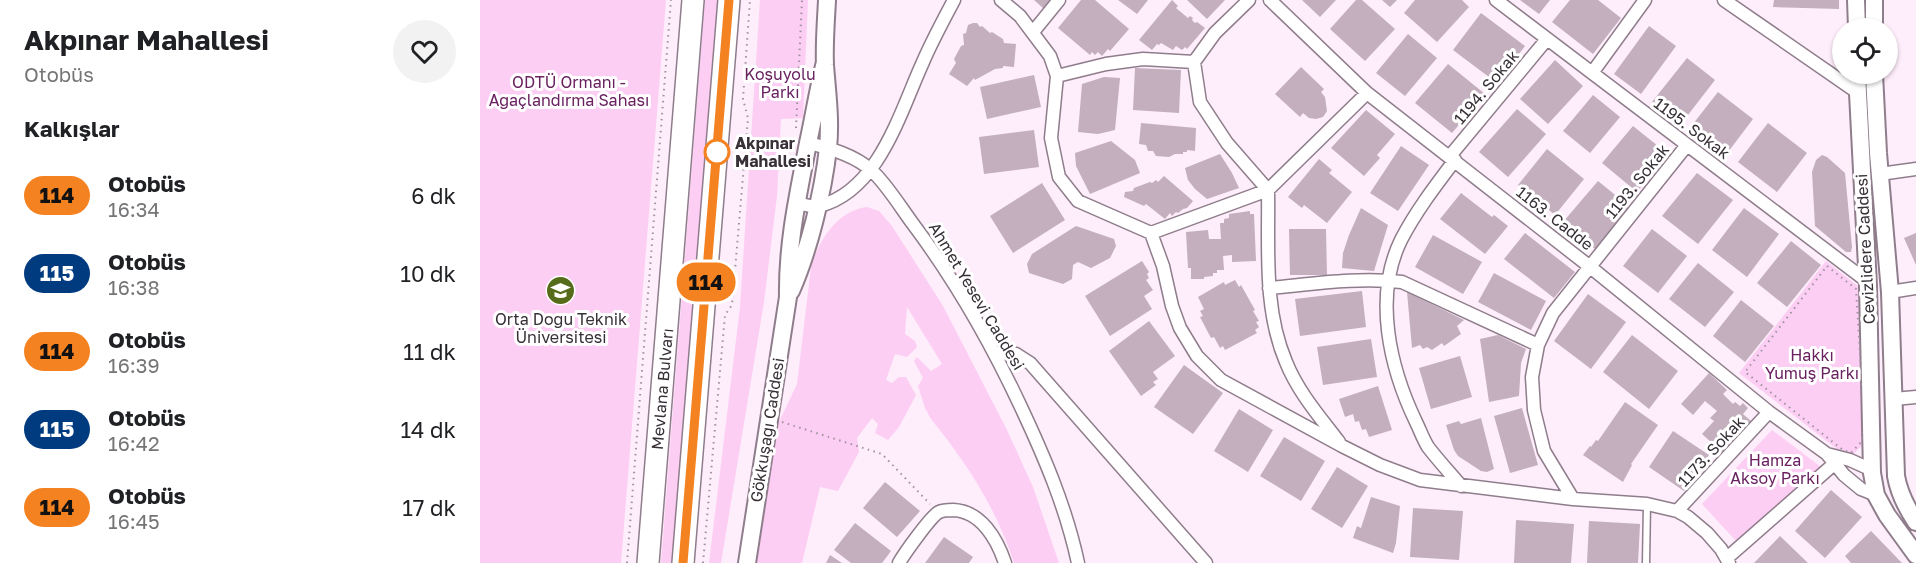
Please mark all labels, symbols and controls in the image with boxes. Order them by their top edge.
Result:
map controls [1832,18,1898,84]
button: locate [1832,18,1898,84]
button: heart [393,20,456,83]
text: Akpınar Mahallesi [24,23,269,56]
street label: 1194. Sokak [1449,46,1523,128]
text: Otobüs [24,62,94,86]
park label: Koşuyolu Parkı [744,64,816,102]
park label: ODTÜ Ormanı - Ağaçlandırma Sahası [489,72,649,110]
street label: 1195. Sokak [1650,93,1734,163]
text: Kalkışlar [24,115,120,142]
place label: Akpınar Mahallesi [735,133,811,171]
marker: Akpınar Mahallesi [704,139,730,165]
street label: 1193. Sokak [1601,140,1673,222]
text: Otobüs [108,170,186,197]
street label: Cevizlidere Caddesi [1851,173,1879,325]
text: 114 [40,182,74,208]
text: 6 dk [411,182,456,209]
street label: 1163. Cadde [1512,182,1598,254]
text: 16:34 [108,197,160,221]
street label: Ahmet Yesevi Caddesi [925,218,1029,374]
text: Otobüs [108,248,186,275]
text: 115 [40,260,74,286]
text: 10 dk [400,260,456,287]
line badge: 114 [672,262,740,302]
text: 114 [689,269,723,295]
text: 16:38 [108,275,160,299]
school or university icon: Orta Doğu Teknik Üniversitesi [545,275,577,307]
place label: Orta Doğu Teknik Üniversitesi [495,309,627,347]
text: Otobüs [108,326,186,353]
street label: Mevlana Bulvarı [647,327,677,451]
text: 114 [40,338,74,364]
text: 11 dk [403,338,456,365]
park label: Hakkı Yumuş Parkı [1765,345,1859,383]
text: 16:39 [108,353,160,377]
street label: Gökkuşağı Caddesi [746,356,788,504]
text: Otobüs [108,404,186,431]
street label: 1173. Sokak [1673,412,1749,490]
text: 115 [40,416,74,442]
text: 14 dk [400,416,456,443]
text: 16:42 [108,431,160,455]
park label: Hamza Aksoy Parkı [1730,450,1820,488]
text: Otobüs [108,482,186,509]
text: 114 [40,494,74,520]
text: 17 dk [402,494,456,521]
text: 16:45 [108,509,160,533]

